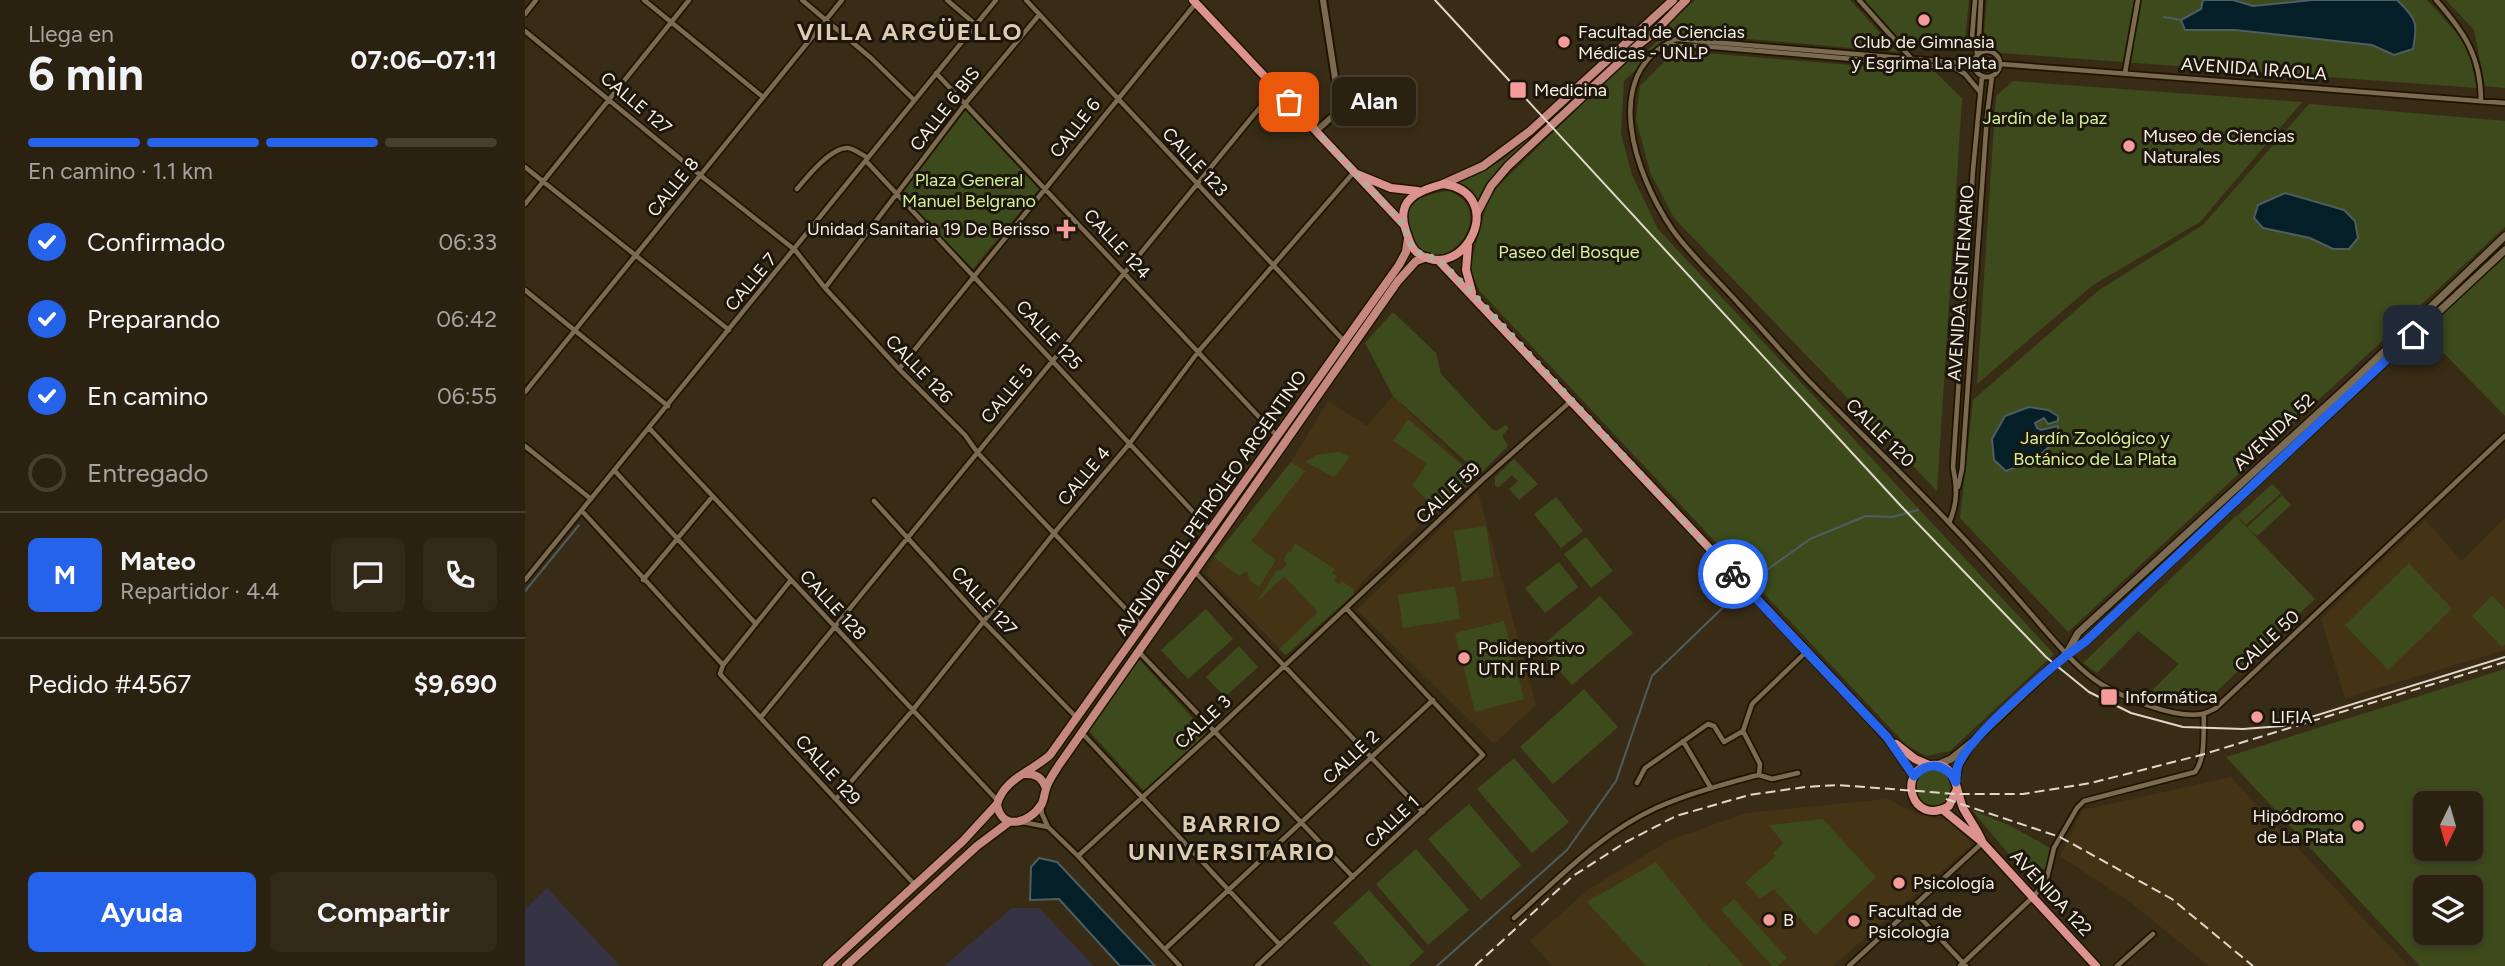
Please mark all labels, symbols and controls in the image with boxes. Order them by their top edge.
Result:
marker: Club de Gimnasia y Esgrima La Plata [1916,12,1932,28]
district label: VILLA ARGÜELLO [797,17,1023,46]
text: Llega en [28,20,114,48]
place label: Facultad de Ciencias Médicas - UNLP [1578,21,1745,64]
place label: Club de Gimnasia y Esgrima La Plata [1851,31,1997,74]
marker: Facultad de Ciencias Médicas - UNLP [1556,34,1572,50]
text: 07:06–07:11 [351,44,497,76]
text: 6 min [28,46,144,102]
street label: AVENIDA IRAOLA [2180,53,2328,85]
street label: CALLE 6 BIS [905,63,985,155]
street label: CALLE 127 [596,67,676,139]
pin [1259,72,1319,132]
callout: Alan [1331,78,1415,126]
place label: Medicina [1534,79,1607,101]
marker: Medicina [1508,80,1528,100]
icon: bag [1270,83,1308,121]
text: Alan [1350,87,1398,115]
street label: CALLE 6 [1045,94,1105,162]
park label: Jardín de la paz [1983,107,2108,129]
street label: CALLE 123 [1158,123,1232,201]
place label: Museo de Ciencias Naturales [2143,125,2295,168]
marker: Museo de Ciencias Naturales [2121,138,2137,154]
street label: CALLE 8 [642,153,704,221]
text: En camino · 1.1 km [28,157,213,185]
park label: Plaza General Manuel Belgrano [902,169,1036,212]
street label: AVENIDA CENTENARIO [1943,184,1979,382]
street label: CALLE 124 [1079,204,1155,284]
place label: Unidad Sanitaria 19 De Berisso [807,218,1050,240]
marker: Unidad Sanitaria 19 De Berisso [1056,219,1076,239]
icon: check [28,223,66,261]
text: Confirmado [87,226,225,258]
text: 06:33 [438,228,497,256]
park label: Paseo del Bosque [1498,241,1640,263]
street label: CALLE 7 [721,248,782,315]
street label: CALLE 125 [1011,296,1087,374]
icon: check [28,300,66,338]
text: Preparando [87,303,220,335]
text: 06:42 [436,305,497,333]
pin [2383,305,2443,365]
icon: home [2394,316,2432,354]
street label: CALLE 126 [881,330,957,408]
street label: CALLE 5 [976,360,1038,428]
street label: AVENIDA DEL PETRÓLEO ARGENTINO [1111,366,1311,640]
icon: check [28,377,66,415]
text: En camino [87,380,208,412]
text: 06:55 [437,382,497,410]
street label: AVENIDA 52 [2229,389,2319,475]
street label: CALLE 120 [1841,394,1919,472]
park label: Jardín Zoológico y Botánico de La Plata [2013,427,2177,470]
street label: CALLE 4 [1053,442,1115,510]
text: Entregado [87,457,209,489]
street label: CALLE 59 [1411,458,1485,528]
button: chat [331,538,405,612]
button: phone [423,538,497,612]
courier [1698,539,1768,609]
text: Mateo [120,545,196,577]
icon: bike [1714,555,1752,593]
text: M [54,559,76,591]
street label: CALLE 127 [947,562,1022,640]
street label: CALLE 128 [795,565,871,645]
text: Repartidor · 4.4 [120,577,279,605]
street label: CALLE 50 [2230,605,2304,677]
place label: Polideportivo UTN FRLP [1478,637,1585,680]
marker: Polideportivo UTN FRLP [1456,650,1472,666]
text: Pedido #4567 [28,668,191,700]
text: $9,690 [414,668,497,700]
place label: Informática [2125,686,2217,708]
marker: Informática [2099,687,2119,707]
street label: CALLE 3 [1170,691,1236,753]
place label: LIFIA [2271,706,2312,728]
marker: LIFIA [2249,709,2265,725]
street label: CALLE 2 [1318,725,1384,789]
street label: CALLE 129 [791,730,865,810]
street label: CALLE 1 [1360,791,1424,853]
north arrow [2413,791,2483,861]
map controls [2413,791,2483,945]
place label: Hipódromo de La Plata [2252,805,2344,848]
district label: BARRIO UNIVERSITARIO [1128,809,1336,866]
marker: Hipódromo de La Plata [2350,818,2366,834]
street label: AVENIDA 122 [2005,845,2097,941]
button: Ayuda [28,872,256,952]
button: Compartir [270,872,497,952]
place label: Psicología [1913,872,1994,894]
marker: Psicología [1891,875,1907,891]
button: layers [2413,875,2483,945]
place label: Facultad de Psicología [1868,900,1962,943]
place label: B [1783,909,1794,931]
marker: B [1761,912,1777,928]
marker: Facultad de Psicología [1846,913,1862,929]

